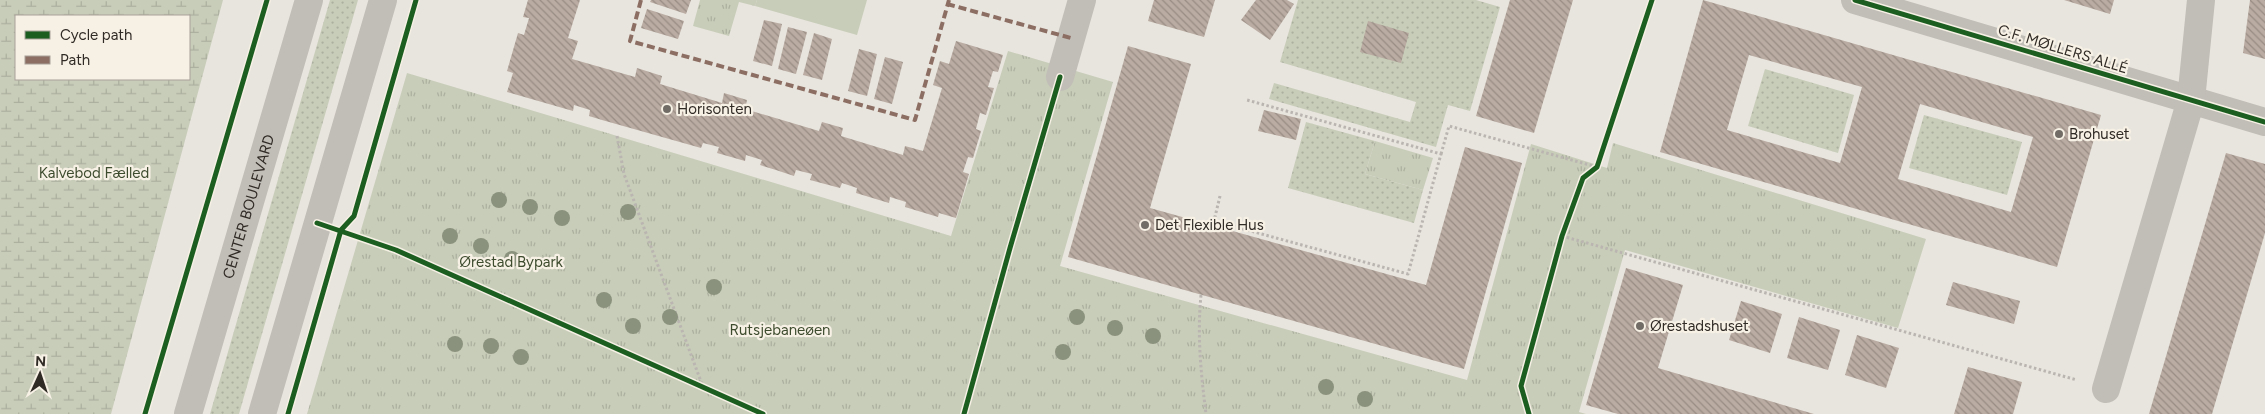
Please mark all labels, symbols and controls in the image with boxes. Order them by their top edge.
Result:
legend [15,15,190,80]
street label: C.F. MØLLERS ALLÉ [1996,21,2130,77]
text: Cycle path [60,26,132,44]
text: Path [60,51,90,69]
place label: Horisonten [677,100,752,118]
marker: Horisonten [661,103,673,115]
place label: Brohuset [2069,125,2130,143]
marker: Brohuset [2053,128,2065,140]
street label: CENTER BOULEVARD [219,132,278,281]
park label: Kalvebod Fælled [39,164,149,182]
place label: Det Flexible Hus [1155,216,1264,234]
marker: Det Flexible Hus [1139,219,1151,231]
park label: Ørestad Bypark [459,253,564,271]
place label: Ørestadshuset [1650,317,1749,335]
marker: Ørestadshuset [1634,320,1646,332]
park label: Rutsjebaneøen [730,321,830,339]
north arrow [15,349,65,399]
text: N [35,353,47,370]

